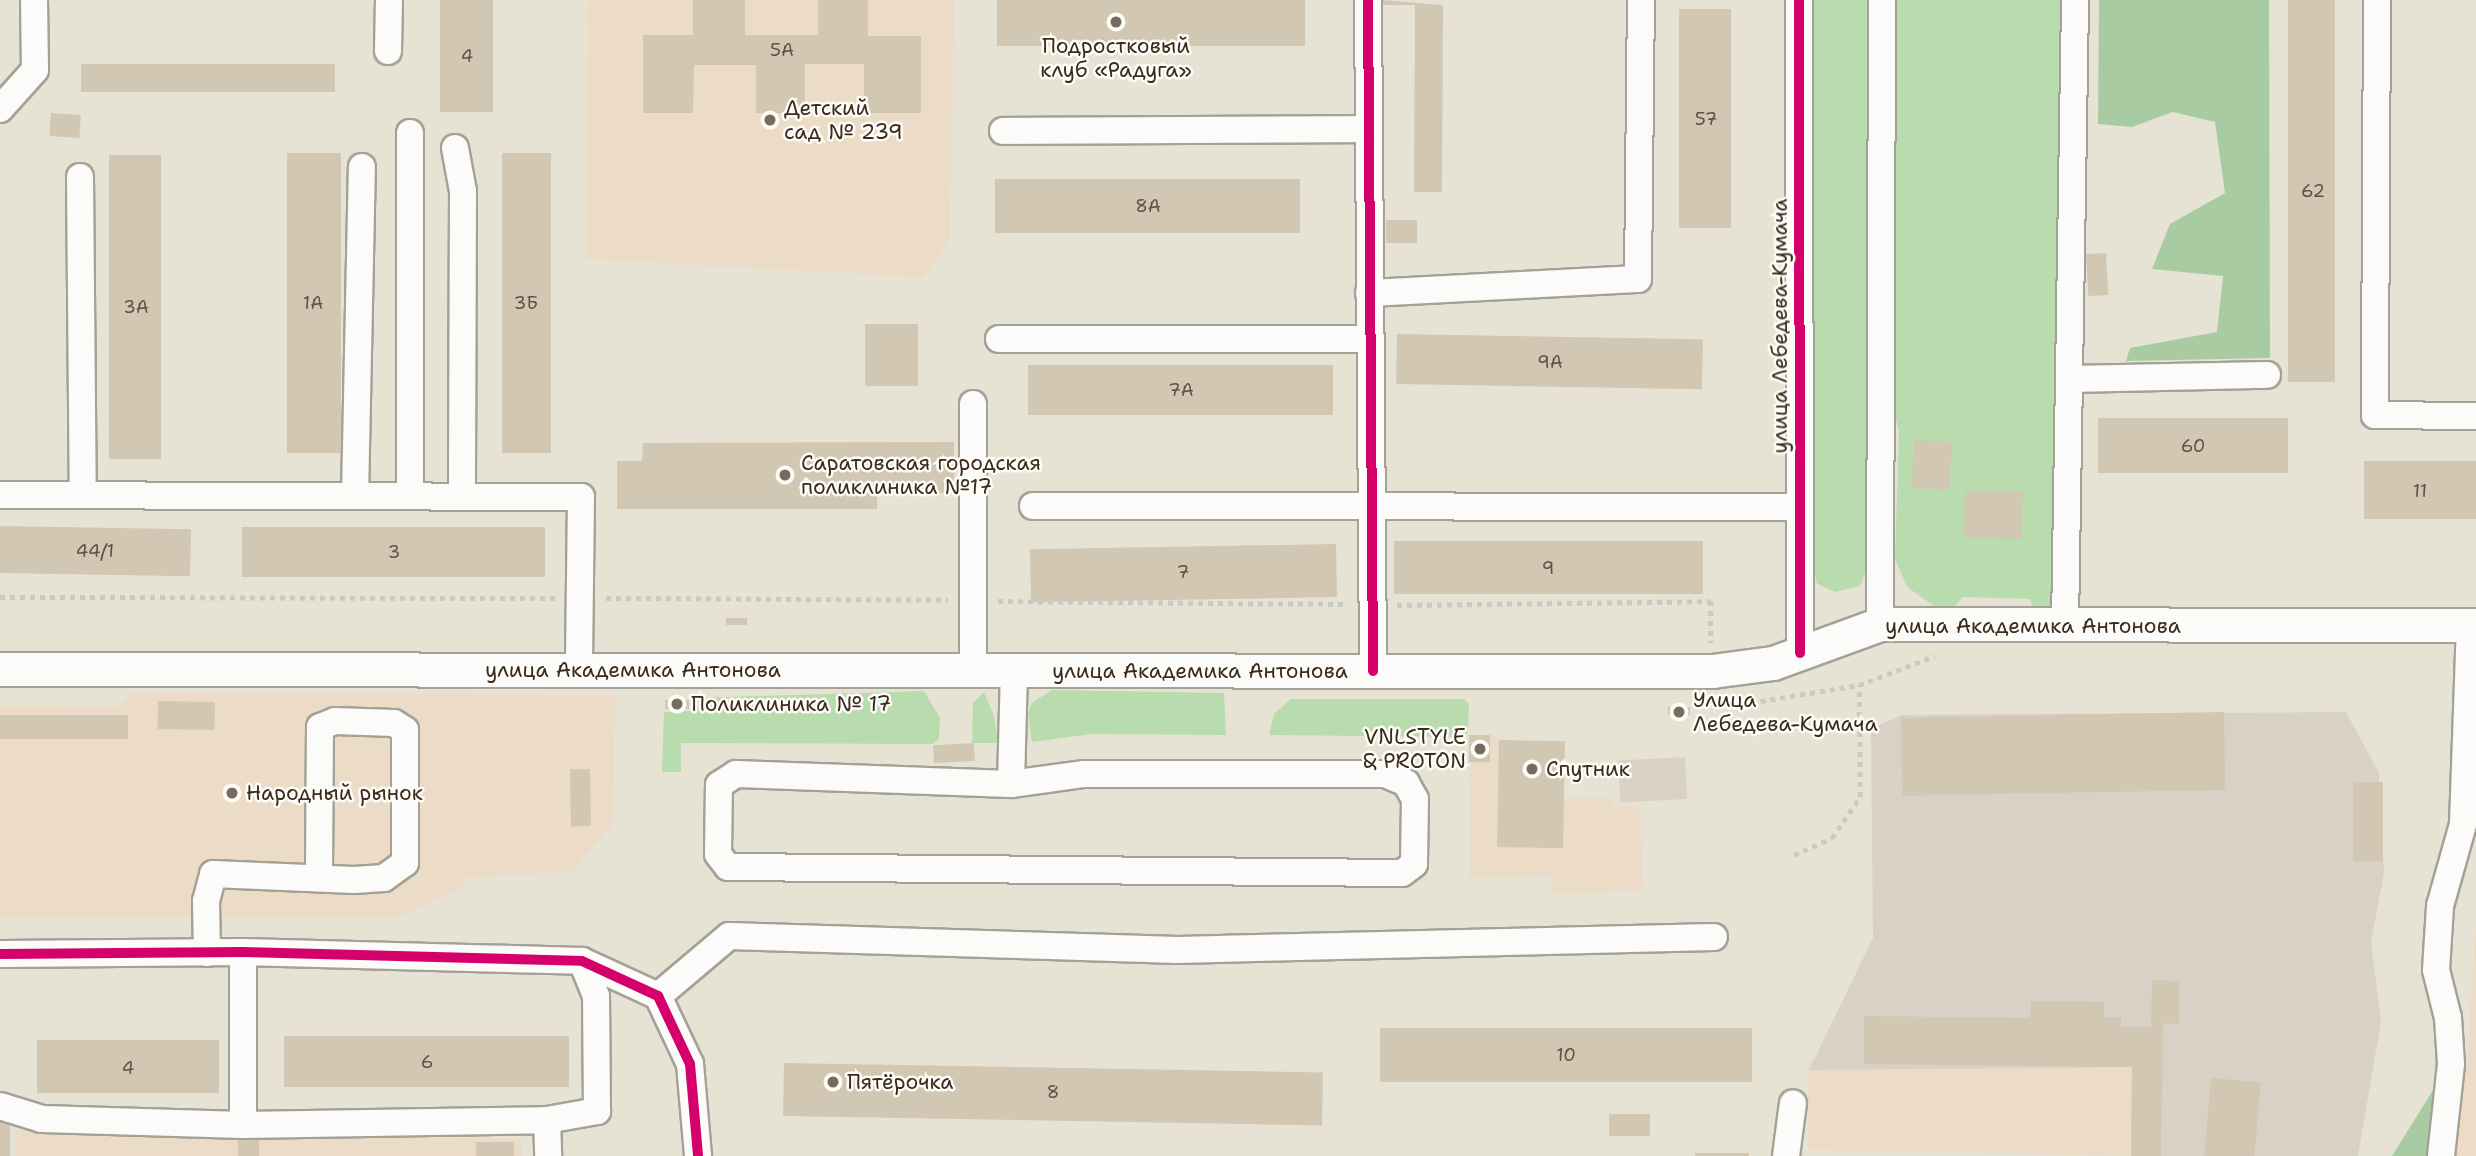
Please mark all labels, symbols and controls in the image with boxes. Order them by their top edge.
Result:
marker: Подростковый клуб «Радуга» [1108,14,1124,30]
place label: Подростковый клуб «Радуга» [1040,33,1192,83]
house number: 5А [770,39,794,61]
house number: 4 [461,45,473,67]
place label: Детский сад № 239 [784,95,903,145]
house number: 57 [1695,108,1717,130]
marker: Детский сад № 239 [762,112,778,128]
house number: 62 [2301,180,2325,202]
house number: 8А [1135,195,1161,217]
street label: улица Лебедева-Кумача [1767,199,1793,453]
house number: 1А [303,292,323,314]
house number: 3Б [514,292,538,314]
house number: 3А [123,296,149,318]
house number: 9А [1537,351,1563,373]
house number: 7А [1168,379,1194,401]
house number: 60 [2181,435,2205,457]
place label: Саратовская городская поликлиника №17 [801,450,1041,500]
marker: Саратовская городская поликлиника №17 [775,465,795,485]
house number: 11 [2413,480,2427,502]
house number: 44/1 [76,540,114,562]
house number: 3 [388,541,400,563]
house number: 9 [1542,557,1554,579]
house number: 7 [1177,561,1189,583]
street label: улица Академика Антонова [1885,613,2181,639]
street label: улица Академика Антонова [485,657,781,683]
street label: улица Академика Антонова [1052,658,1348,684]
place label: Улица Лебедева-Кумача [1693,687,1877,737]
place label: Поликлиника № 17 [691,691,891,717]
marker: Поликлиника № 17 [669,696,685,712]
marker: Улица Лебедева-Кумача [1671,704,1687,720]
place label: VNLSTYLE & PROTON [1363,724,1466,774]
marker: VNLSTYLE & PROTON [1472,741,1488,757]
place label: Спутник [1546,756,1630,782]
marker: Спутник [1524,761,1540,777]
place label: Народный рынок [246,780,423,806]
marker: Народный рынок [224,785,240,801]
house number: 10 [1556,1044,1576,1066]
house number: 6 [421,1051,433,1073]
house number: 4 [122,1057,134,1079]
place label: Пятёрочка [847,1069,953,1095]
marker: Пятёрочка [825,1074,841,1090]
house number: 8 [1047,1081,1059,1103]

